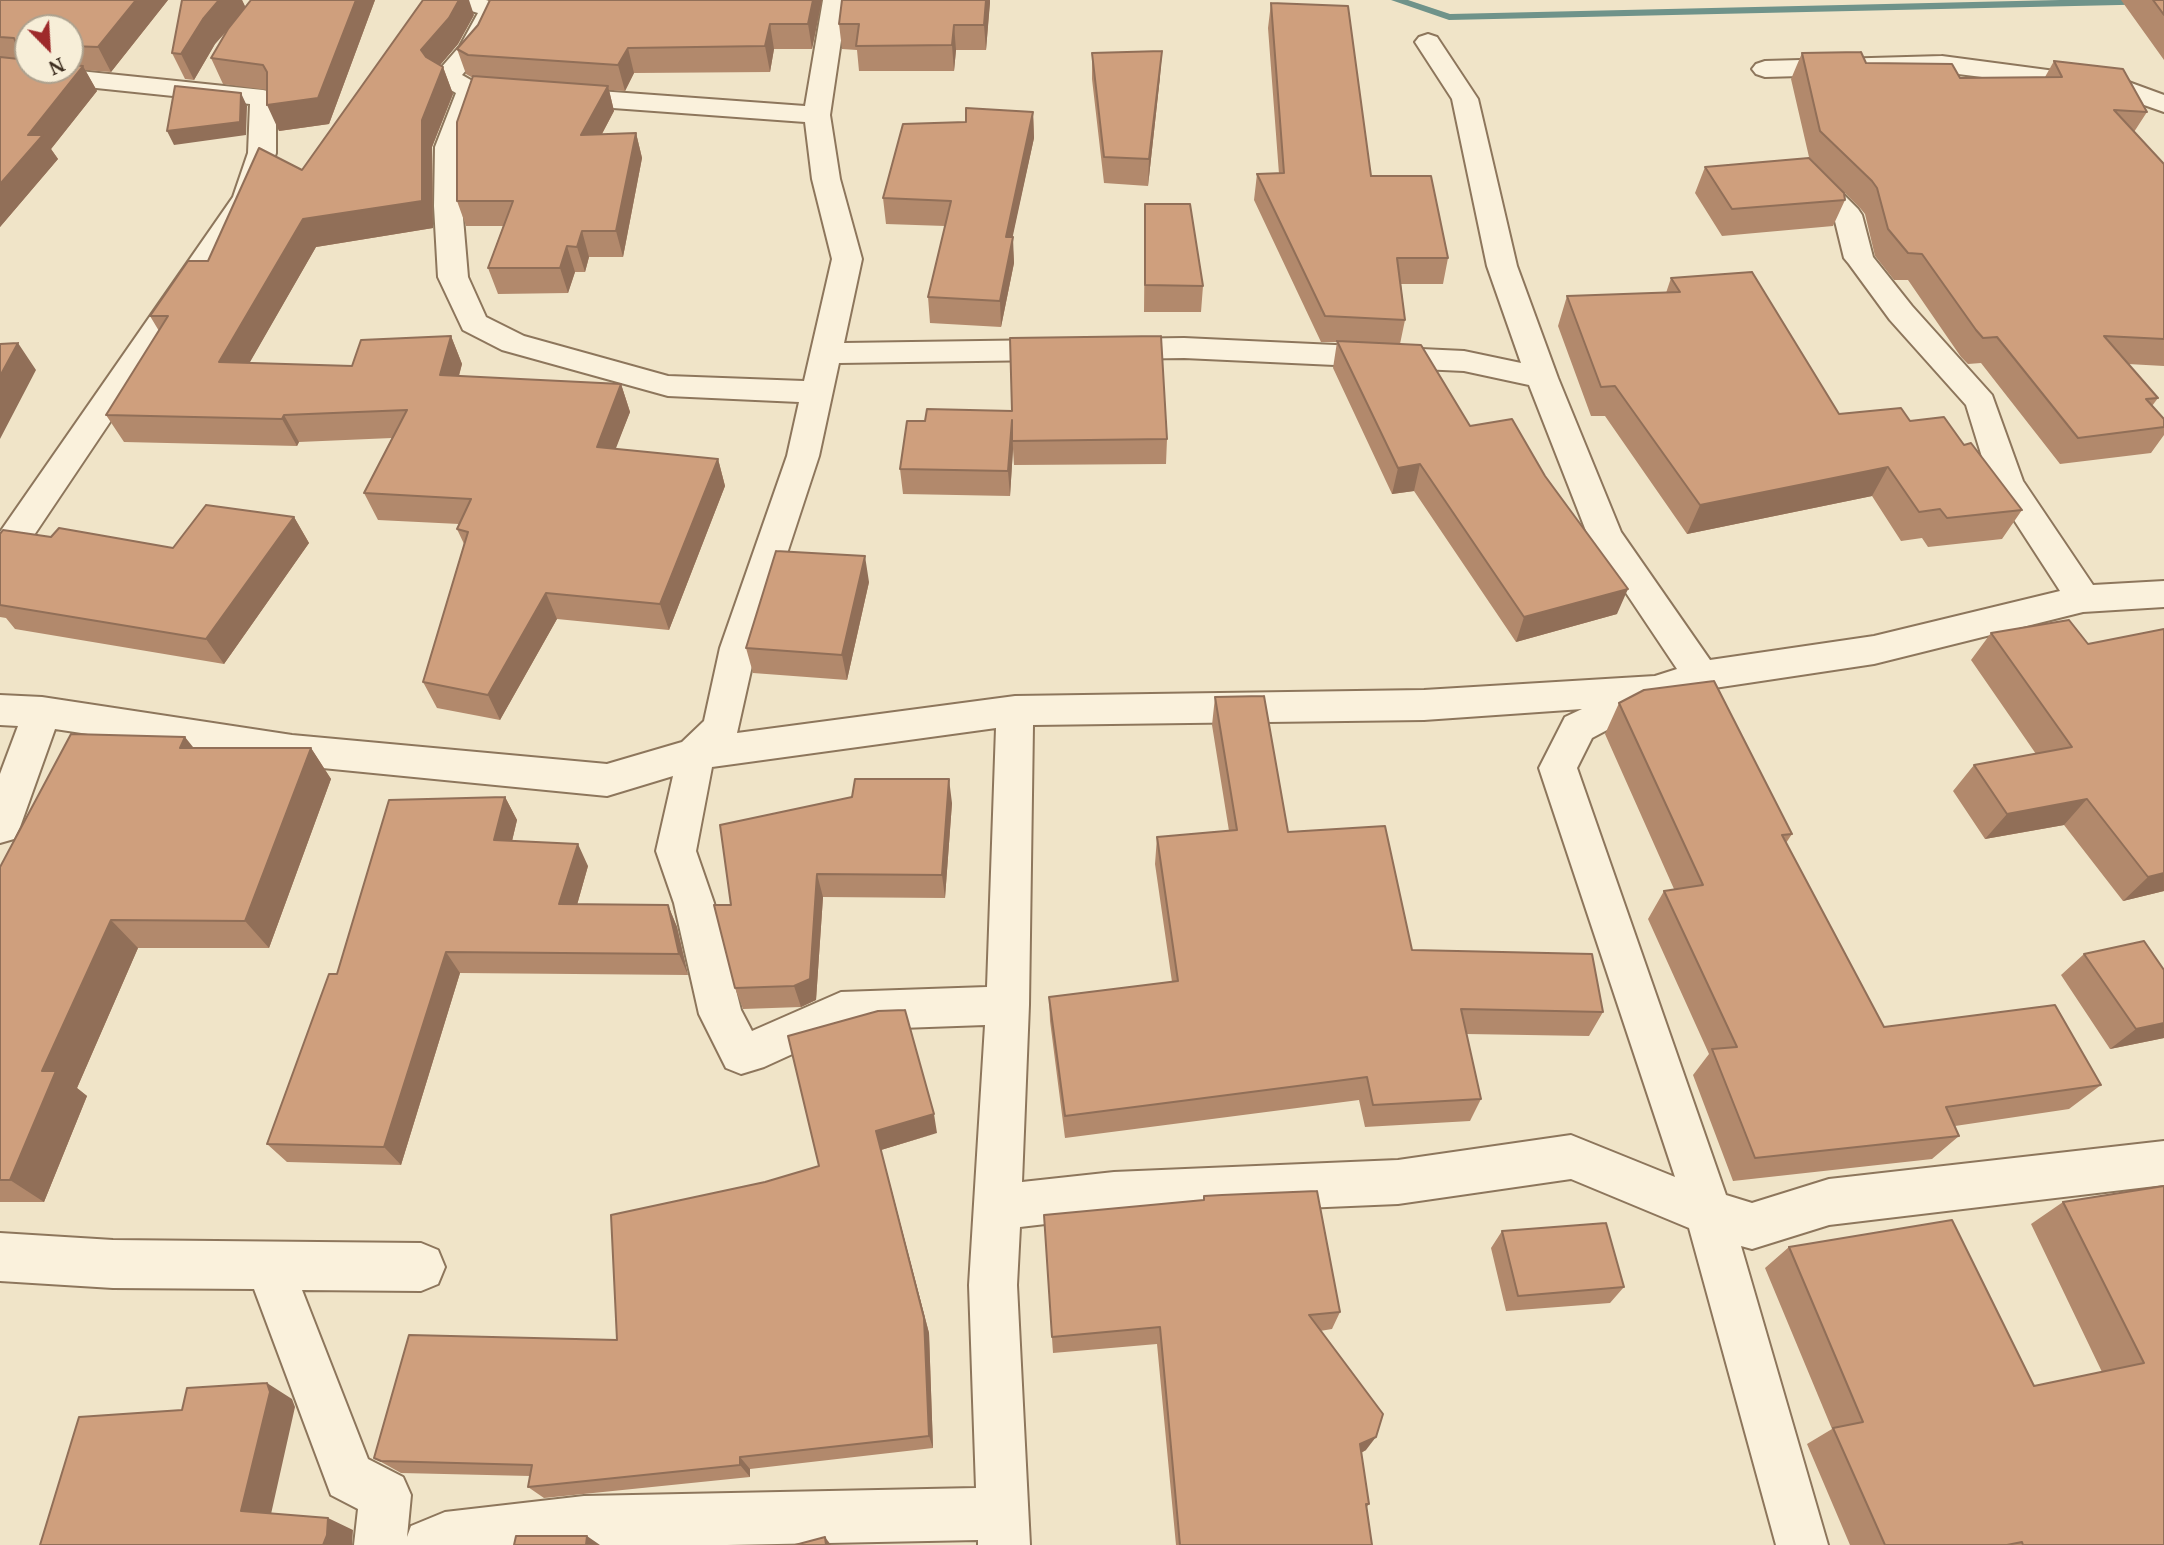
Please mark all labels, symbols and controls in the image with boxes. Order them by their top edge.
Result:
north arrow [14,14,84,84]
text: N [45,51,69,81]

